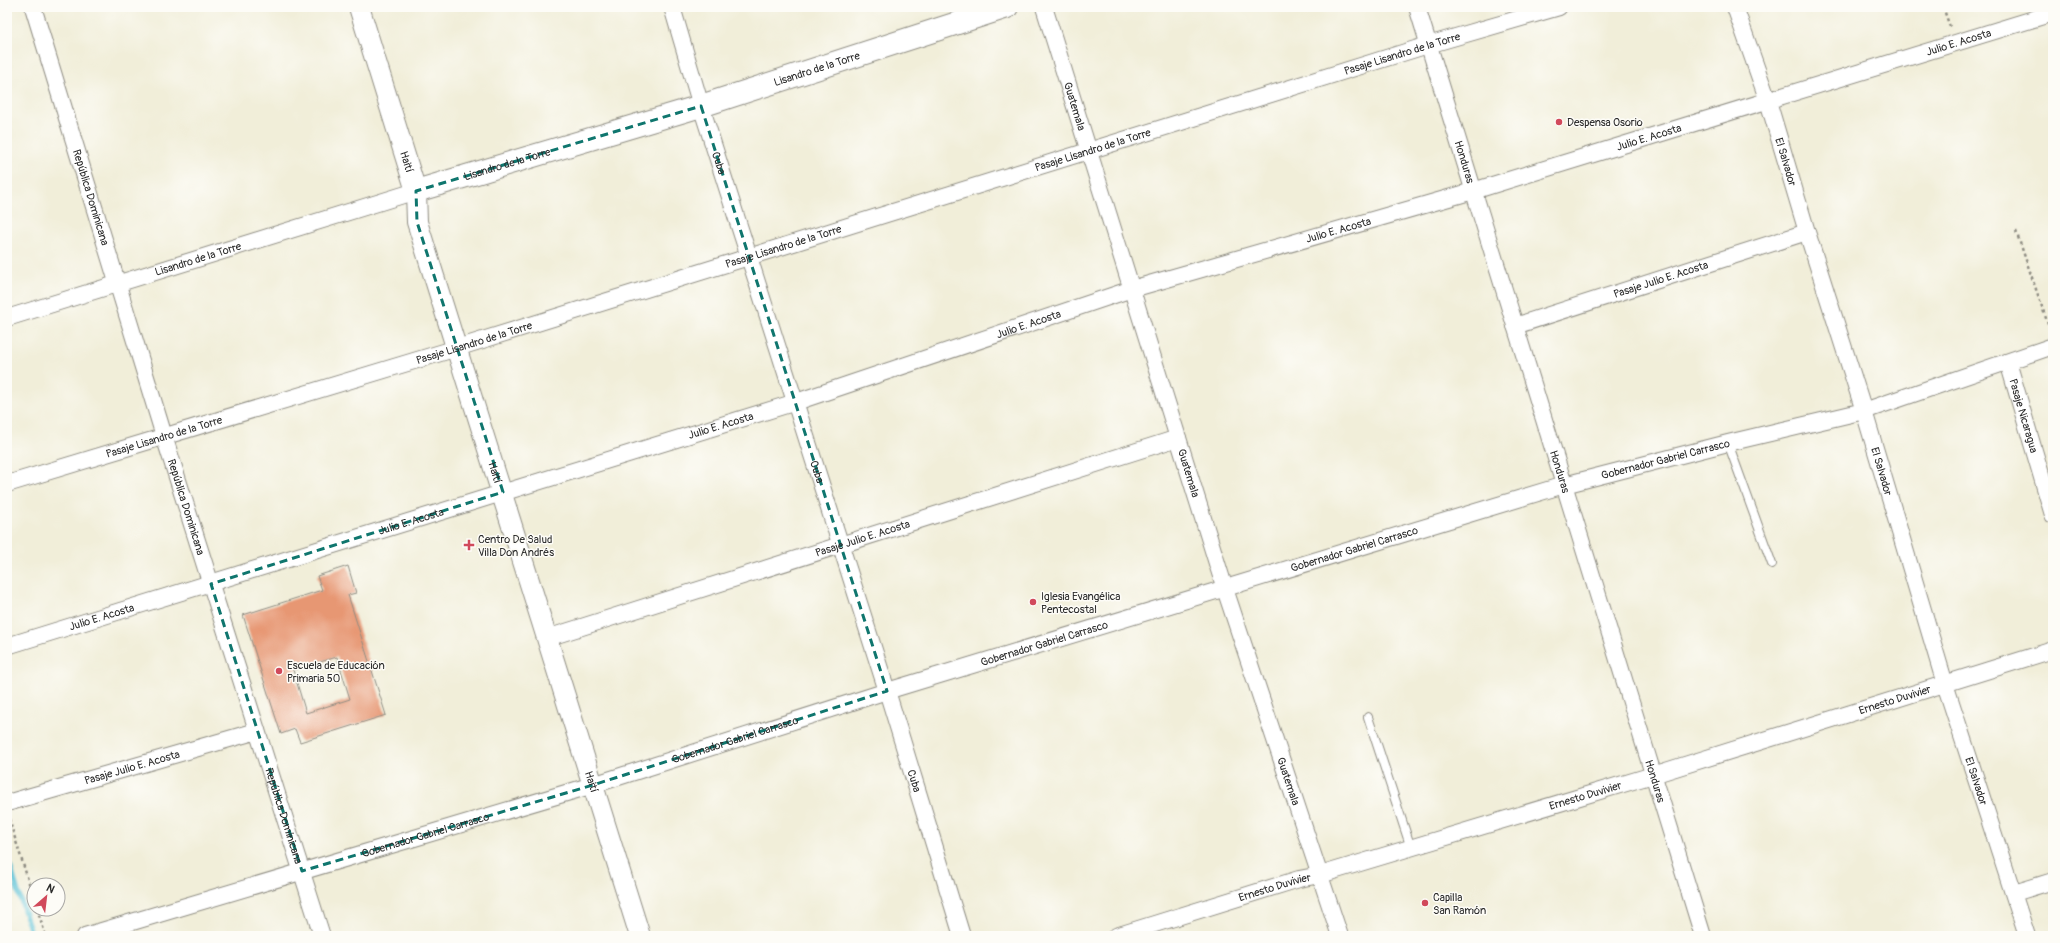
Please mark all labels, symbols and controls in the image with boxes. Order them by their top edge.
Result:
street label: Julio E. Acosta [1924,26,1993,58]
street label: Pasaje Lisandro de la Torre [1342,29,1462,77]
street label: Lisandro de la Torre [772,48,862,89]
street label: Guatemala [1061,80,1089,132]
place label: Despensa Osorio [1567,116,1643,129]
marker: Despensa Osorio [1554,117,1564,127]
street label: Julio E. Acosta [1615,121,1683,153]
street label: Pasaje Lisandro de la Torre [1033,125,1153,174]
street label: El Salvador [1773,136,1799,188]
street label: Honduras [1452,139,1477,185]
street label: Lisandro de la Torre [462,145,552,183]
street label: República Dominicana [70,148,112,247]
street label: Haití [398,150,416,174]
street label: Cuba [709,150,729,176]
street label: Julio E. Acosta [1304,214,1372,245]
street label: Pasaje Lisandro de la Torre [724,222,844,270]
street label: Lisandro de la Torre [153,239,243,278]
street label: Pasaje Julio E. Acosta [1612,258,1710,300]
street label: Julio E. Acosta [994,307,1062,341]
street label: Pasaje Lisandro de la Torre [414,318,534,367]
street label: Pasaje Nicaragua [2007,377,2041,454]
street label: Julio E. Acosta [687,409,755,441]
street label: Pasaje Lisandro de la Torre [104,413,224,460]
street label: Gobernador Gabriel Carrasco [1600,436,1731,482]
street label: El Salvador [1869,445,1895,497]
street label: Guatemala [1175,447,1203,499]
street label: Honduras [1547,449,1573,494]
street label: República Dominicana [165,457,208,557]
street label: Cuba [808,459,827,485]
street label: Haití [486,460,505,485]
street label: Julio E. Acosta [377,505,445,537]
street label: Pasaje Julio E. Acosta [814,517,911,559]
street label: Gobernador Gabriel Carrasco [1289,523,1419,574]
place label: Centro De Salud Villa Don Andrés [478,533,554,559]
marker: Centro De Salud Villa Don Andrés [463,539,475,551]
place label: Iglesia Evangélica Pentecostal [1041,590,1120,616]
marker: Iglesia Evangélica Pentecostal [1028,597,1038,607]
street label: Julio E. Acosta [67,601,136,633]
street label: Gobernador Gabriel Carrasco [979,618,1110,669]
place label: Escuela de Educación Primaria 50 [287,659,385,685]
marker: Escuela de Educación Primaria 50 [274,666,284,676]
street label: Ernesto Duvivier [1857,682,1932,717]
street label: Gobernador Gabriel Carrasco [670,713,800,766]
street label: Pasaje Julio E. Acosta [83,747,181,787]
street label: Guatemala [1275,755,1303,807]
street label: El Salvador [1963,755,1991,807]
street label: Honduras [1643,758,1668,804]
street label: República Dominicana [263,766,305,866]
street label: Cuba [905,768,924,794]
street label: Haití [582,769,601,794]
street label: Ernesto Duvivier [1548,778,1623,812]
street label: Gobernador Gabriel Carrasco [360,810,491,860]
street label: Ernesto Duvivier [1237,870,1312,904]
north arrow [26,877,66,917]
text: N [44,881,57,896]
place label: Capilla San Ramón [1433,891,1486,917]
marker: Capilla San Ramón [1420,898,1430,908]

